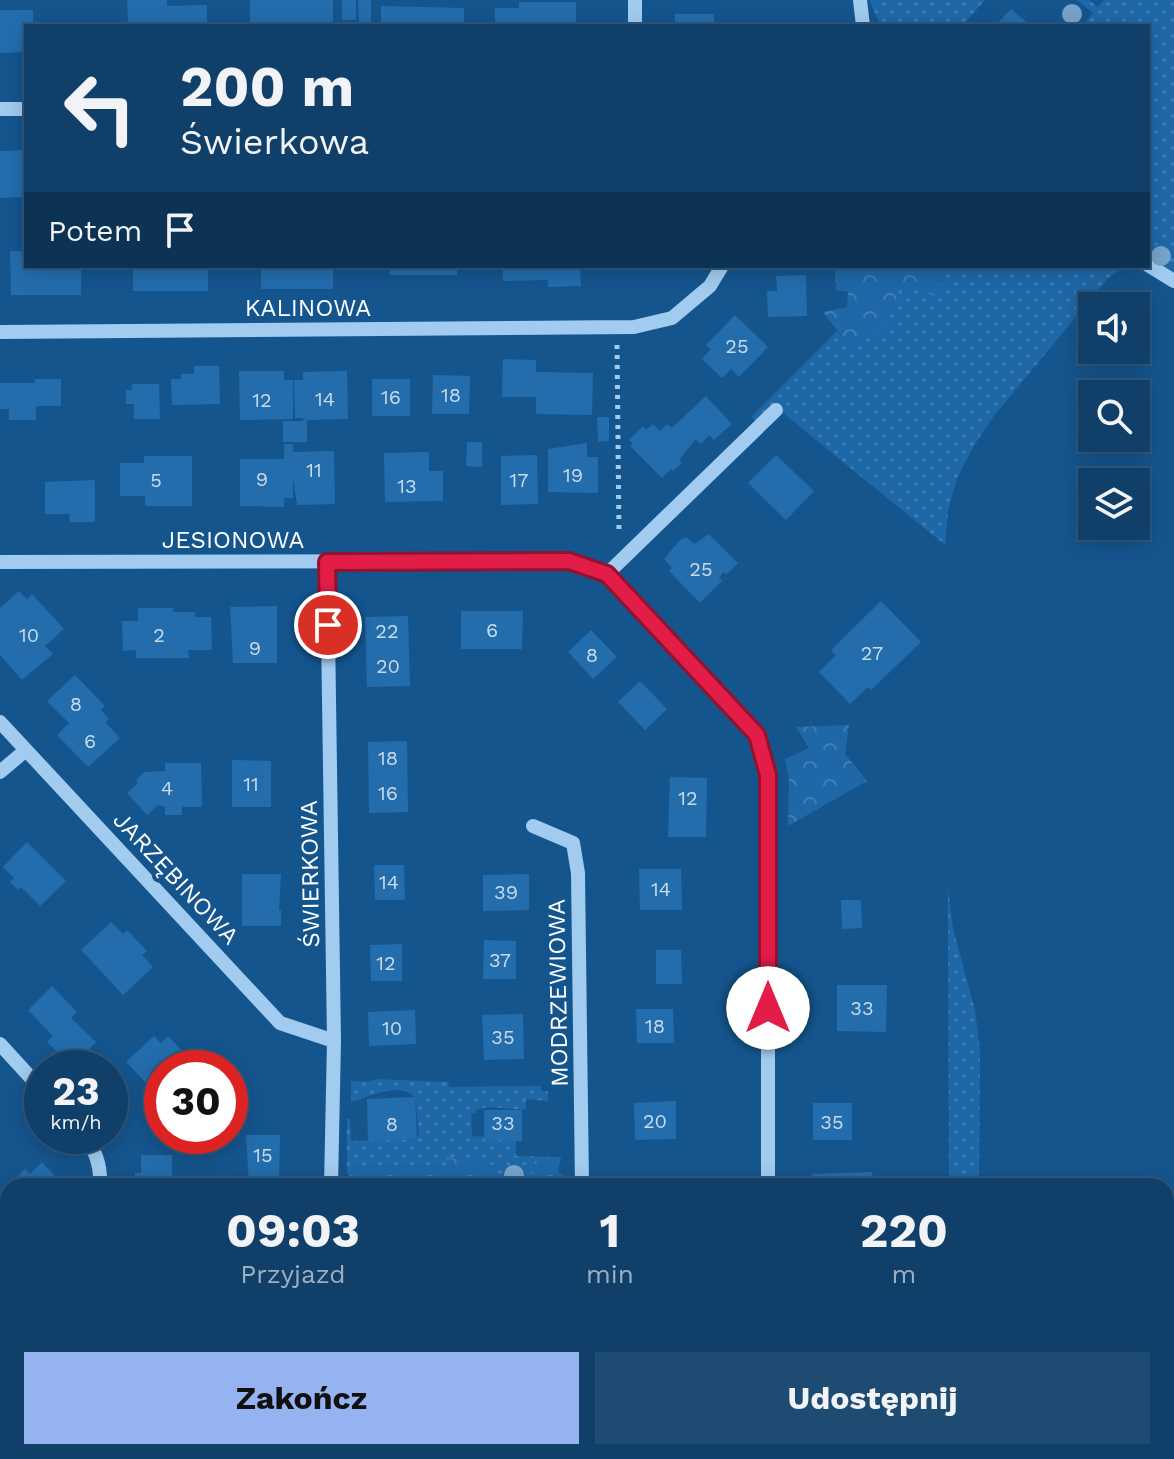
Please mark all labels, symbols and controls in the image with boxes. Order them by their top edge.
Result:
text: 200 m [180,54,354,120]
icon: left [48,56,152,160]
text: Świerkowa [180,121,369,163]
icon: arrive [158,208,202,252]
text: Potem [48,213,142,248]
map controls [1078,292,1150,540]
button: sound [1078,292,1150,364]
street label: KALINOWA [245,294,371,322]
house number: 25 [725,334,749,358]
button: search [1078,380,1150,452]
house number: 18 [441,383,461,407]
house number: 16 [381,385,401,409]
house number: 14 [315,387,335,411]
house number: 12 [252,388,272,412]
house number: 11 [306,458,322,482]
house number: 19 [563,463,583,487]
house number: 9 [256,467,268,491]
house number: 5 [150,468,162,492]
house number: 17 [509,468,529,492]
button: layers [1078,468,1150,540]
house number: 13 [397,474,417,498]
street label: JESIONOWA [162,526,304,554]
house number: 25 [689,557,713,581]
pin [294,591,362,659]
icon: arrive [306,603,350,647]
house number: 6 [486,618,498,642]
house number: 22 [375,619,399,643]
house number: 10 [19,623,39,647]
house number: 2 [153,623,165,647]
house number: 9 [249,636,261,660]
house number: 27 [861,641,883,665]
house number: 8 [586,643,598,667]
house number: 20 [376,654,400,678]
house number: 8 [70,692,82,716]
house number: 6 [84,729,96,753]
house number: 18 [378,746,398,770]
house number: 11 [243,772,259,796]
house number: 4 [161,776,173,800]
house number: 16 [378,781,398,805]
house number: 12 [678,786,698,810]
street label: ŚWIERKOWA [295,800,325,948]
street label: JARZĘBINOWA [107,806,245,950]
house number: 14 [379,870,399,894]
house number: 14 [651,877,671,901]
house number: 39 [494,880,518,904]
street label: MODRZEWIOWA [542,899,574,1087]
house number: 37 [489,948,511,972]
house number: 12 [376,951,396,975]
position arrow [726,966,810,1050]
house number: 33 [850,996,874,1020]
house number: 18 [645,1014,665,1038]
house number: 10 [382,1016,402,1040]
house number: 35 [491,1025,515,1049]
speed limit sign: 30 [144,1050,248,1154]
text: 23 [52,1068,100,1115]
house number: 20 [643,1109,667,1133]
text: km/h [50,1110,102,1134]
house number: 35 [820,1110,844,1134]
house number: 33 [491,1111,515,1135]
house number: 8 [386,1112,398,1136]
house number: 15 [253,1143,273,1167]
text: 09:03 [226,1202,360,1259]
text: 1 [600,1202,620,1259]
text: 220 [860,1202,948,1259]
text: Przyjazd [240,1259,346,1289]
text: min [586,1259,634,1289]
text: m [891,1259,916,1289]
button: Zakończ [24,1352,579,1444]
button: Udostępnij [595,1352,1150,1444]

